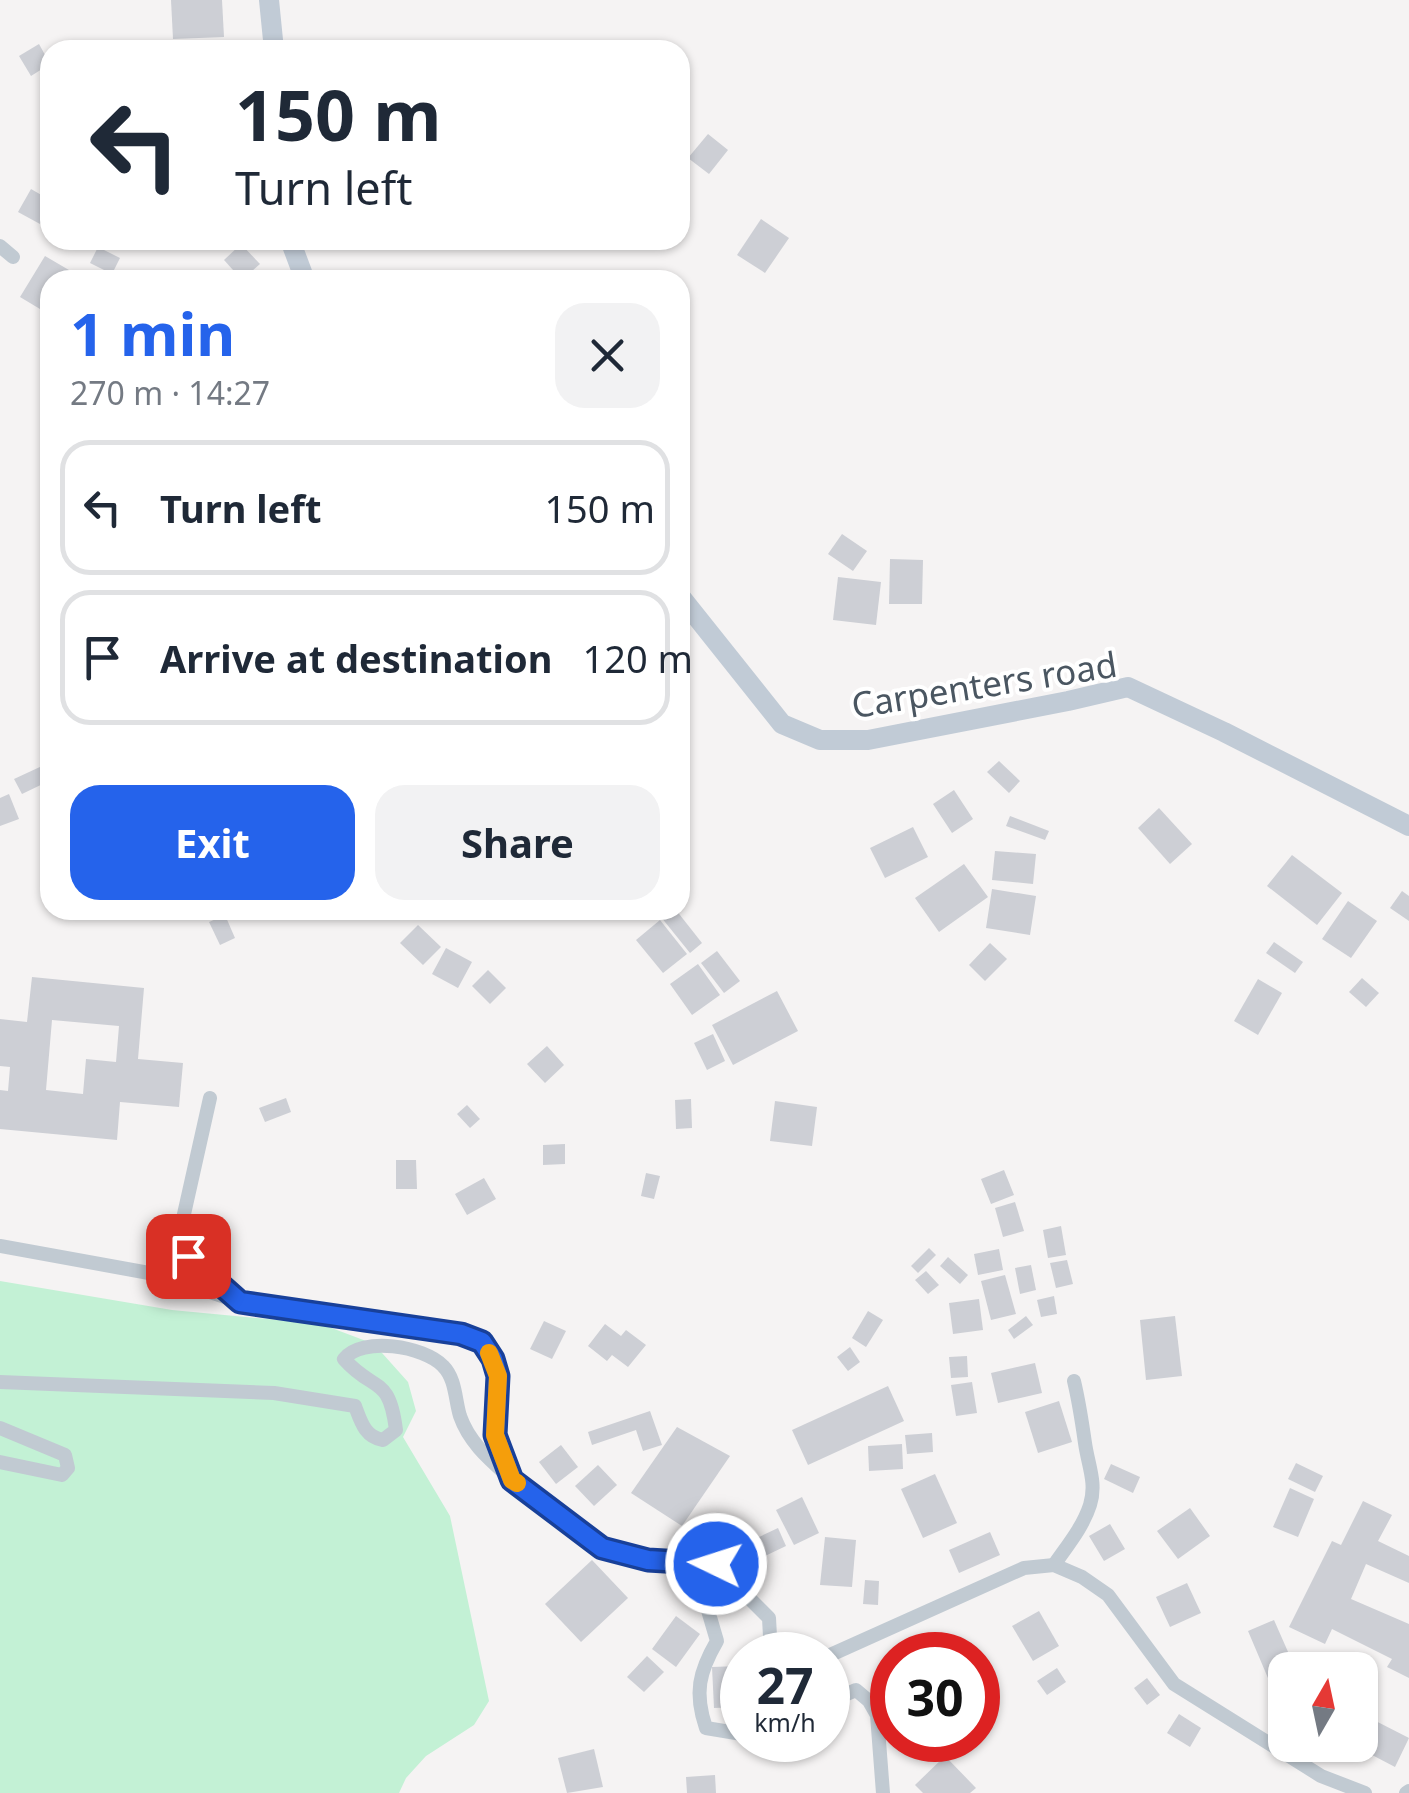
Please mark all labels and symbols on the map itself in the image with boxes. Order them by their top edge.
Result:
street label: Carpenters road [848,640,1120,728]
pin [146,1214,231,1299]
position arrow [664,1512,768,1616]
speed limit sign: 30 [870,1632,1000,1762]
north arrow [1268,1652,1378,1762]

